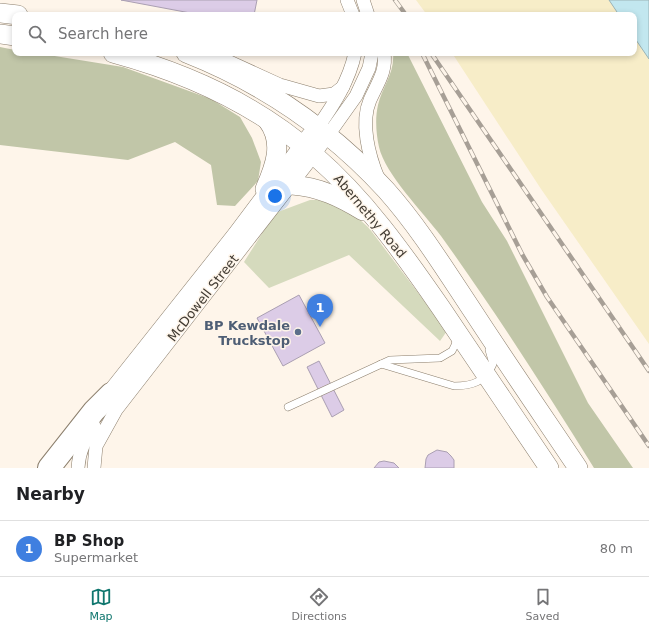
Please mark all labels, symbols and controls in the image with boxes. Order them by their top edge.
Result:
search box [12,12,637,56]
icon: search [26,23,48,45]
text: Search here [58,25,148,43]
street label: Abernethy Road [331,171,409,261]
your location [265,186,285,206]
street label: McDowell Street [165,252,241,344]
pin: 1 [307,294,333,327]
place label: BP Kewdale Truckstop [204,318,290,348]
marker: BP Kewdale Truckstop [293,327,303,337]
text: Nearby [16,484,85,504]
text: BP Shop [54,532,124,550]
text: 1 [24,541,34,556]
text: 80 m [600,541,633,556]
text: Supermarket [54,550,138,565]
tab: Map [89,586,113,623]
tab: Directions [291,586,347,623]
tab: Saved [526,586,560,623]

